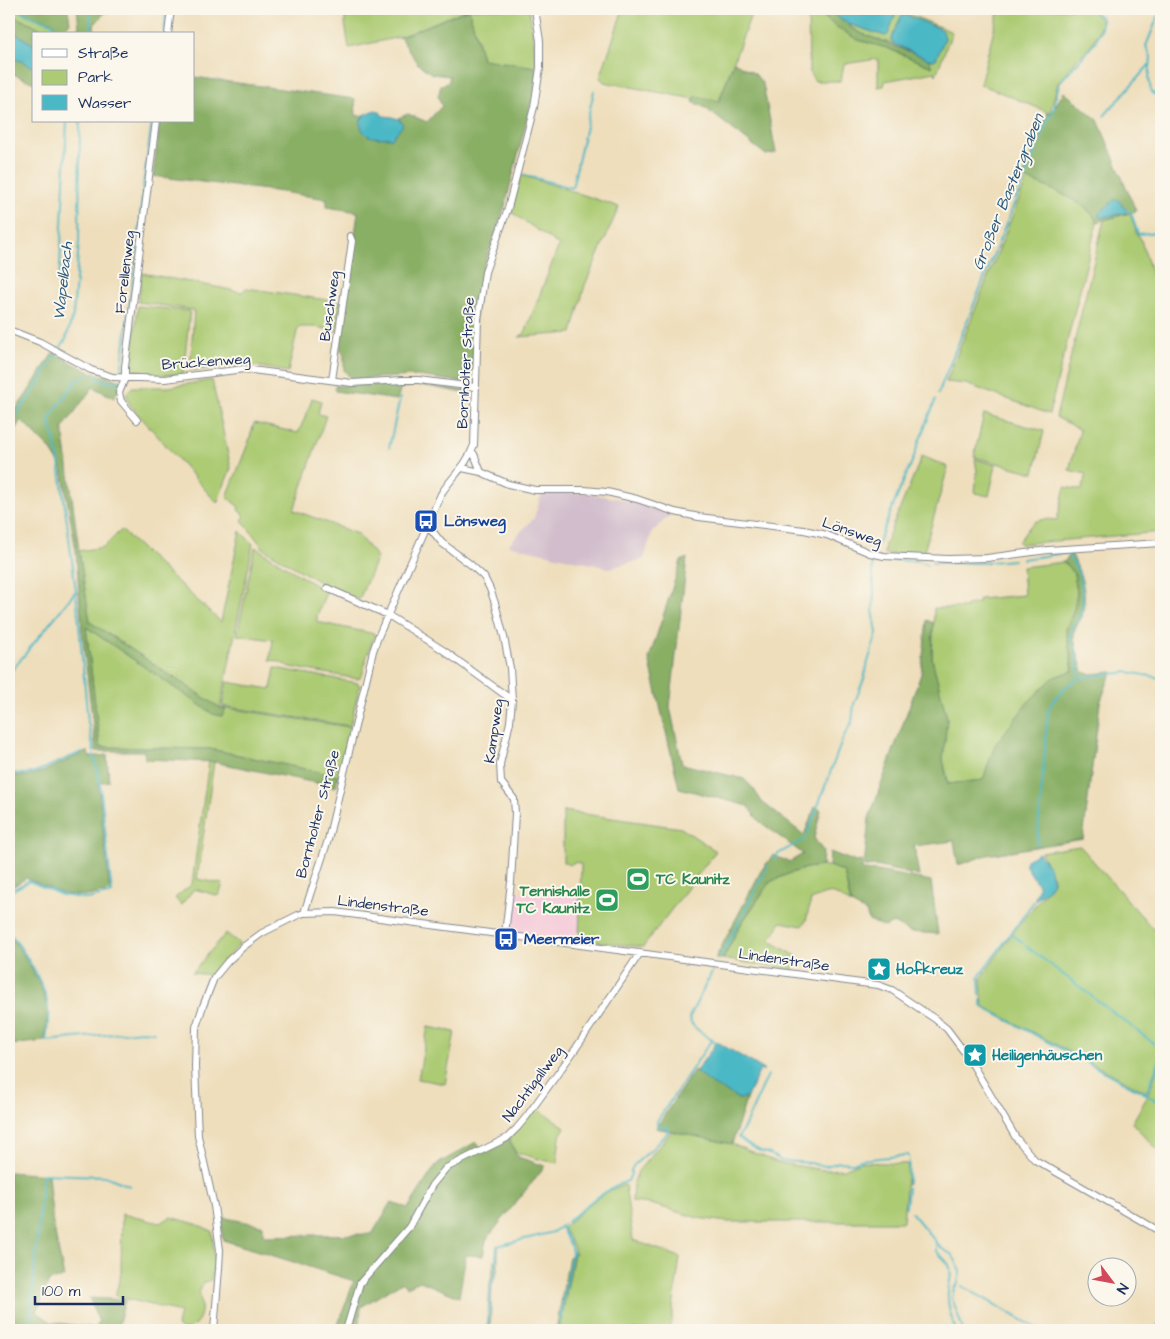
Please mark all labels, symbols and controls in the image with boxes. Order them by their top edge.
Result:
legend [32,32,195,122]
text: Straße [78,43,128,64]
text: Park [78,67,113,88]
text: Wasser [78,93,131,114]
water label: Großer Bastergraben [967,109,1051,274]
street label: Forellenweg [109,229,142,315]
water label: Wapelbach [48,240,78,321]
street label: Buschweg [315,269,346,343]
street label: Bornholter Straße [452,297,480,429]
street label: Brückenweg [161,348,251,377]
bus stop icon: Lönsweg [413,508,439,534]
place label: Lönsweg [444,511,506,534]
street label: Lönsweg [819,512,885,553]
street label: Kampweg [479,697,510,765]
street label: Bornholter Straße [291,748,345,880]
sports icon: TC Kaunitz [625,866,651,892]
place label: TC Kaunitz [655,869,730,890]
place label: Tennishalle TC Kaunitz [515,881,591,919]
sports icon: Tennishalle TC Kaunitz [594,887,620,913]
street label: Lindenstraße [336,890,430,922]
bus stop icon: Meermeier [493,926,519,952]
place label: Meermeier [524,929,600,950]
street label: Lindenstraße [737,943,831,977]
place icon: Hofkreuz [866,956,892,982]
place label: Hofkreuz [896,959,964,980]
street label: Nachtigallweg [497,1041,570,1127]
place icon: Heiligenhäuschen [962,1042,988,1068]
place label: Heiligenhäuschen [992,1045,1103,1068]
north arrow [1088,1256,1138,1306]
scale bar [35,1274,122,1306]
text: N [1111,1279,1133,1298]
text: 100 m [42,1281,81,1302]

